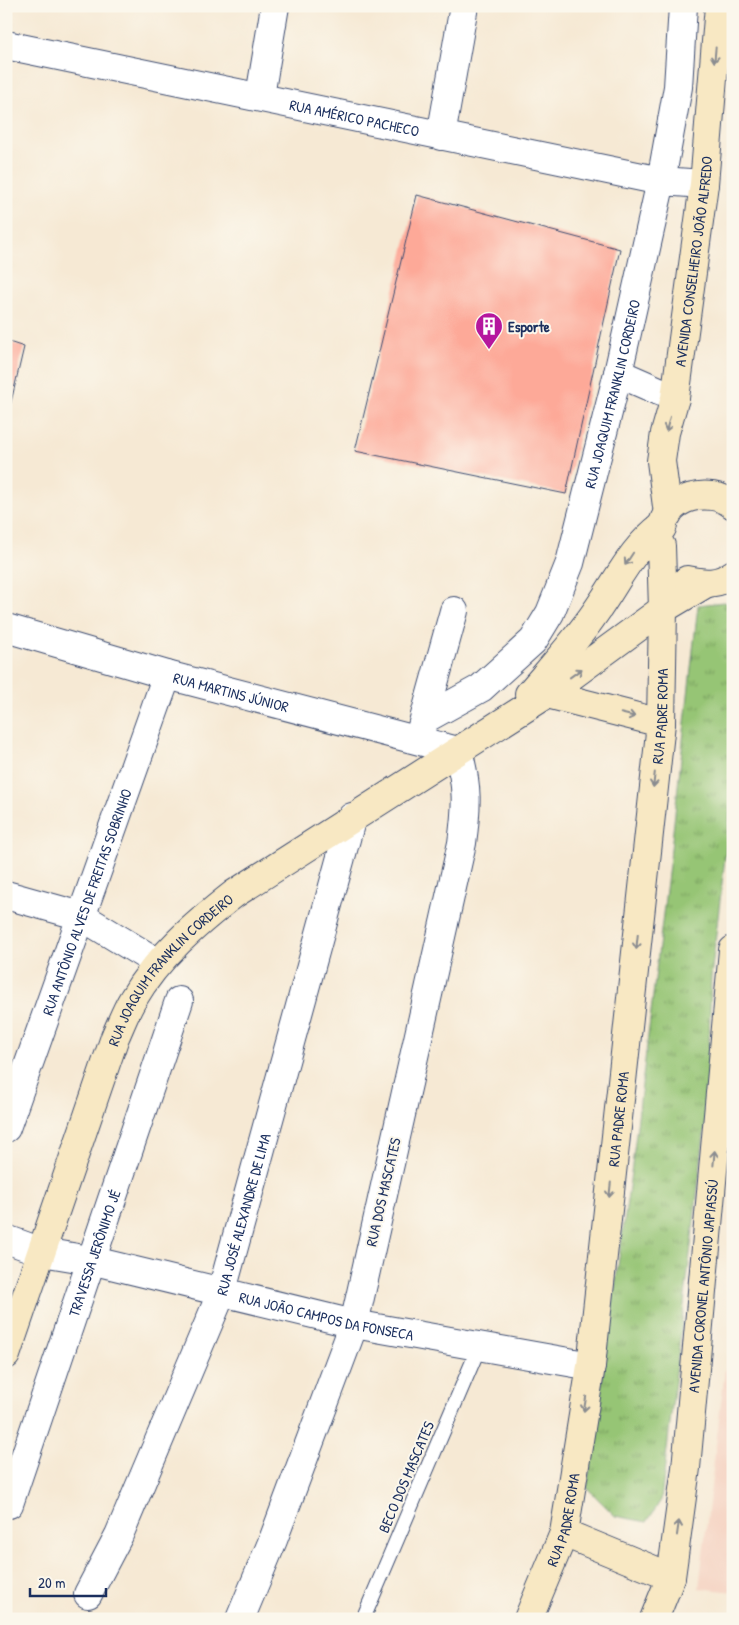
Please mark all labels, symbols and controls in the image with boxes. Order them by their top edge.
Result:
one-way arrow [711,47,720,63]
street label: RUA AMÉRICO PACHECO [288,94,421,141]
street label: AVENIDA CONSELHEIRO JOÃO ALFREDO [669,155,717,368]
street label: RUA JOAQUIM FRANKLIN CORDEIRO [579,298,645,490]
building icon: Esporte [474,311,504,350]
place label: Esporte [508,316,550,338]
one-way arrow [662,415,672,431]
one-way arrow [624,552,634,566]
street label: RUA MARTINS JÚNIOR [171,667,291,717]
street label: RUA PADRE ROMA [646,667,672,765]
one-way arrow [569,668,583,678]
one-way arrow [619,710,635,720]
one-way arrow [650,772,659,788]
street label: RUA ANTÔNIO ALVES DE FREITAS SOBRINHO [36,786,136,1018]
street label: RUA JOAQUIM FRANKLIN CORDEIRO [102,888,237,1049]
one-way arrow [632,934,642,950]
street label: RUA PADRE ROMA [602,1069,634,1168]
street label: RUA JOSÉ ALEXANDRE DE LIMA [211,1130,275,1298]
street label: RUA DOS MASCATES [360,1136,406,1248]
one-way arrow [709,1150,719,1166]
street label: AVENIDA CORONEL ANTÔNIO JAPIASSÚ [682,1178,723,1394]
one-way arrow [605,1182,615,1198]
street label: TRAVESSA JERÔNIMO JÉ [63,1186,125,1319]
street label: RUA JOÃO CAMPOS DA FONSECA [237,1286,416,1345]
one-way arrow [580,1396,590,1412]
street label: BECO DOS MASCATES [373,1418,439,1536]
street label: RUA PADRE ROMA [541,1471,584,1569]
one-way arrow [673,1521,683,1537]
scale bar [30,1565,106,1597]
text: 20 m [38,1572,65,1593]

